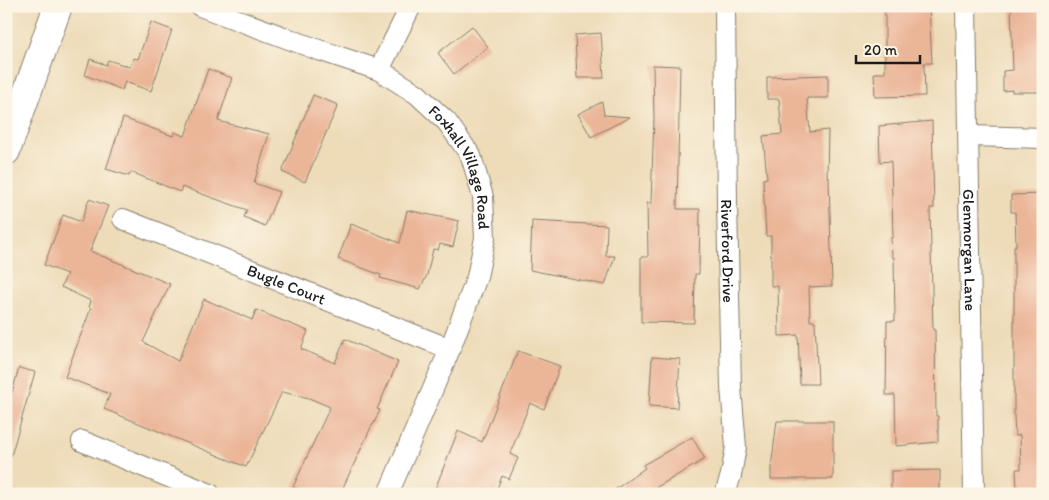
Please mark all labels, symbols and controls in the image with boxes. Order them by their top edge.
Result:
scale bar [856,32,920,64]
text: 20 m [864,41,898,59]
street label: Foxhall Village Road [425,101,494,230]
street label: Glenmorgan Lane [959,189,980,311]
street label: Riverford Drive [717,199,738,303]
street label: Bugle Court [244,260,328,309]

